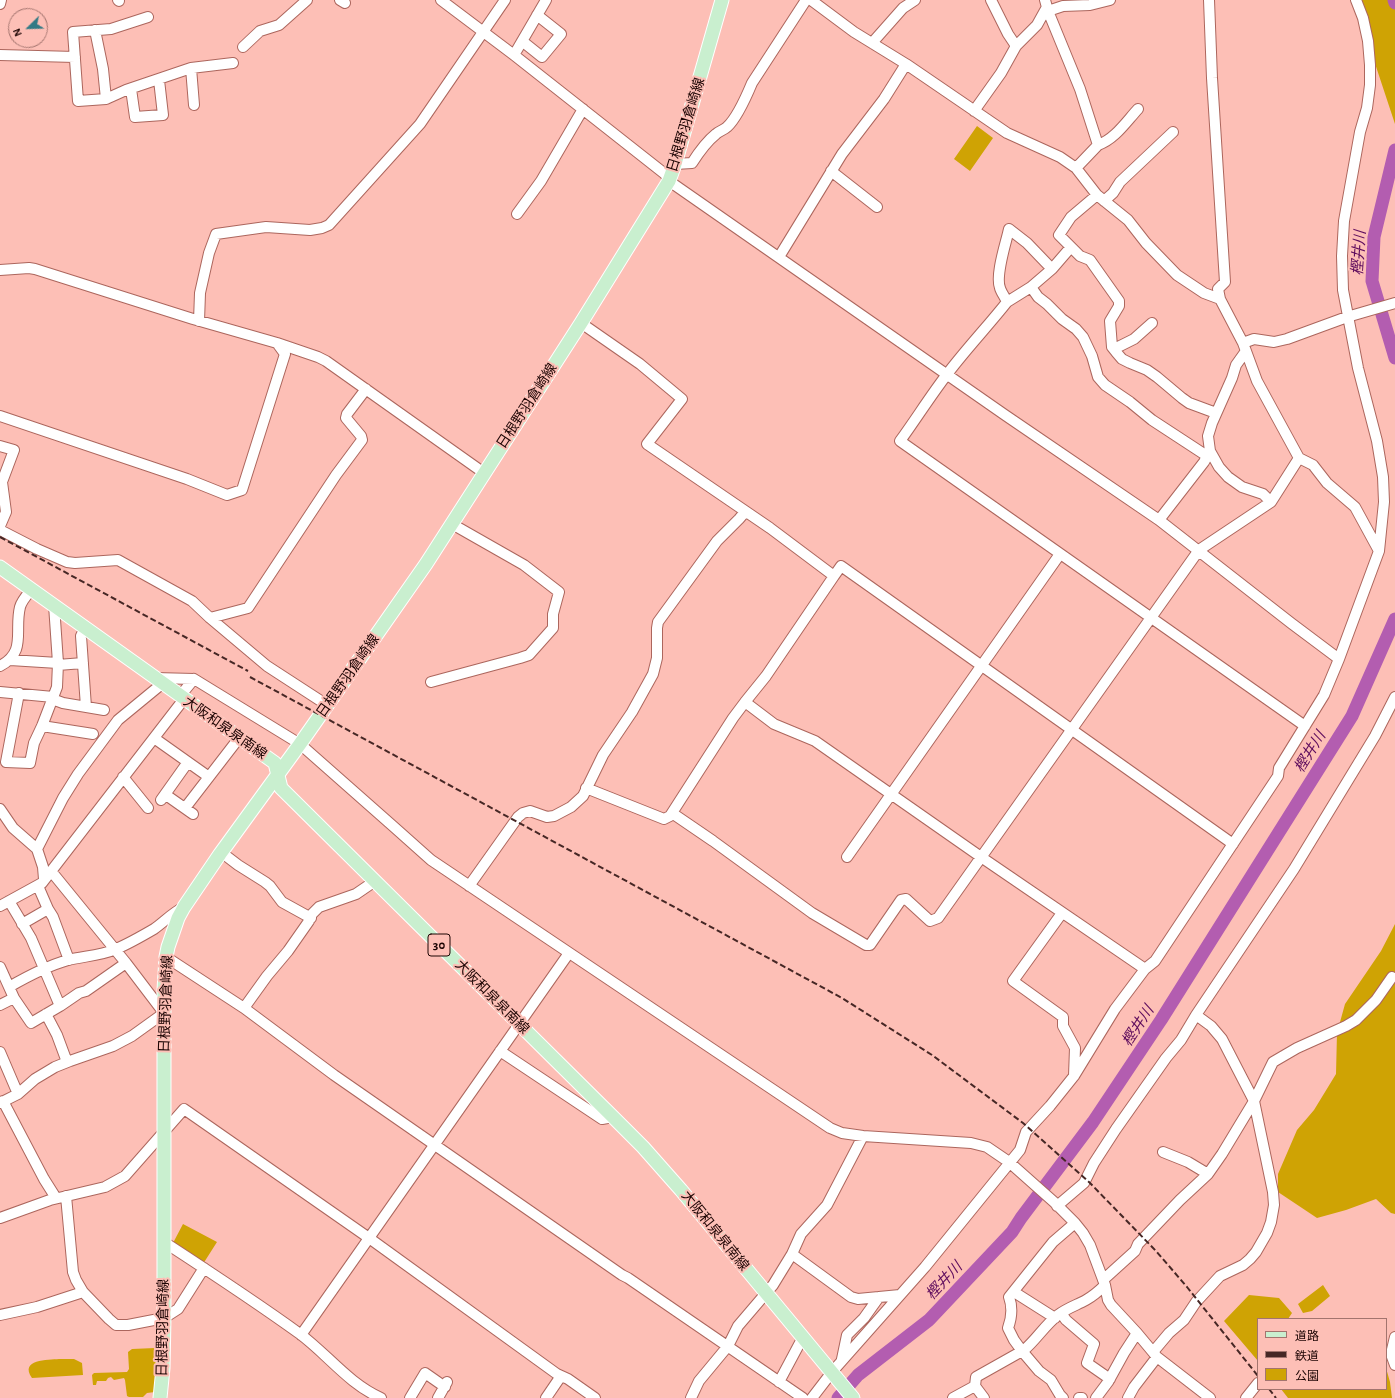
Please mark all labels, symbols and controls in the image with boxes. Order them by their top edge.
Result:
north arrow [8,8,48,48]
text: N [11,27,24,38]
street label: 日根野羽倉崎線 [664,76,708,174]
water label: 樫井川 [1348,230,1370,276]
street label: 日根野羽倉崎線 [493,360,561,452]
street label: 日根野羽倉崎線 [313,631,383,721]
street label: 大阪和泉泉南線 [180,693,270,763]
water label: 樫井川 [1290,728,1330,776]
road number: 30 [428,934,450,956]
street label: 日根野羽倉崎線 [156,955,176,1053]
street label: 大阪和泉泉南線 [451,956,533,1038]
water label: 樫井川 [1118,1002,1158,1050]
street label: 大阪和泉泉南線 [678,1188,752,1274]
water label: 樫井川 [922,1258,966,1304]
street label: 日根野羽倉崎線 [154,1279,172,1377]
legend [1257,1318,1387,1390]
text: 道路 [1295,1330,1319,1342]
text: 鉄道 [1295,1350,1319,1362]
text: 公園 [1295,1370,1319,1382]

